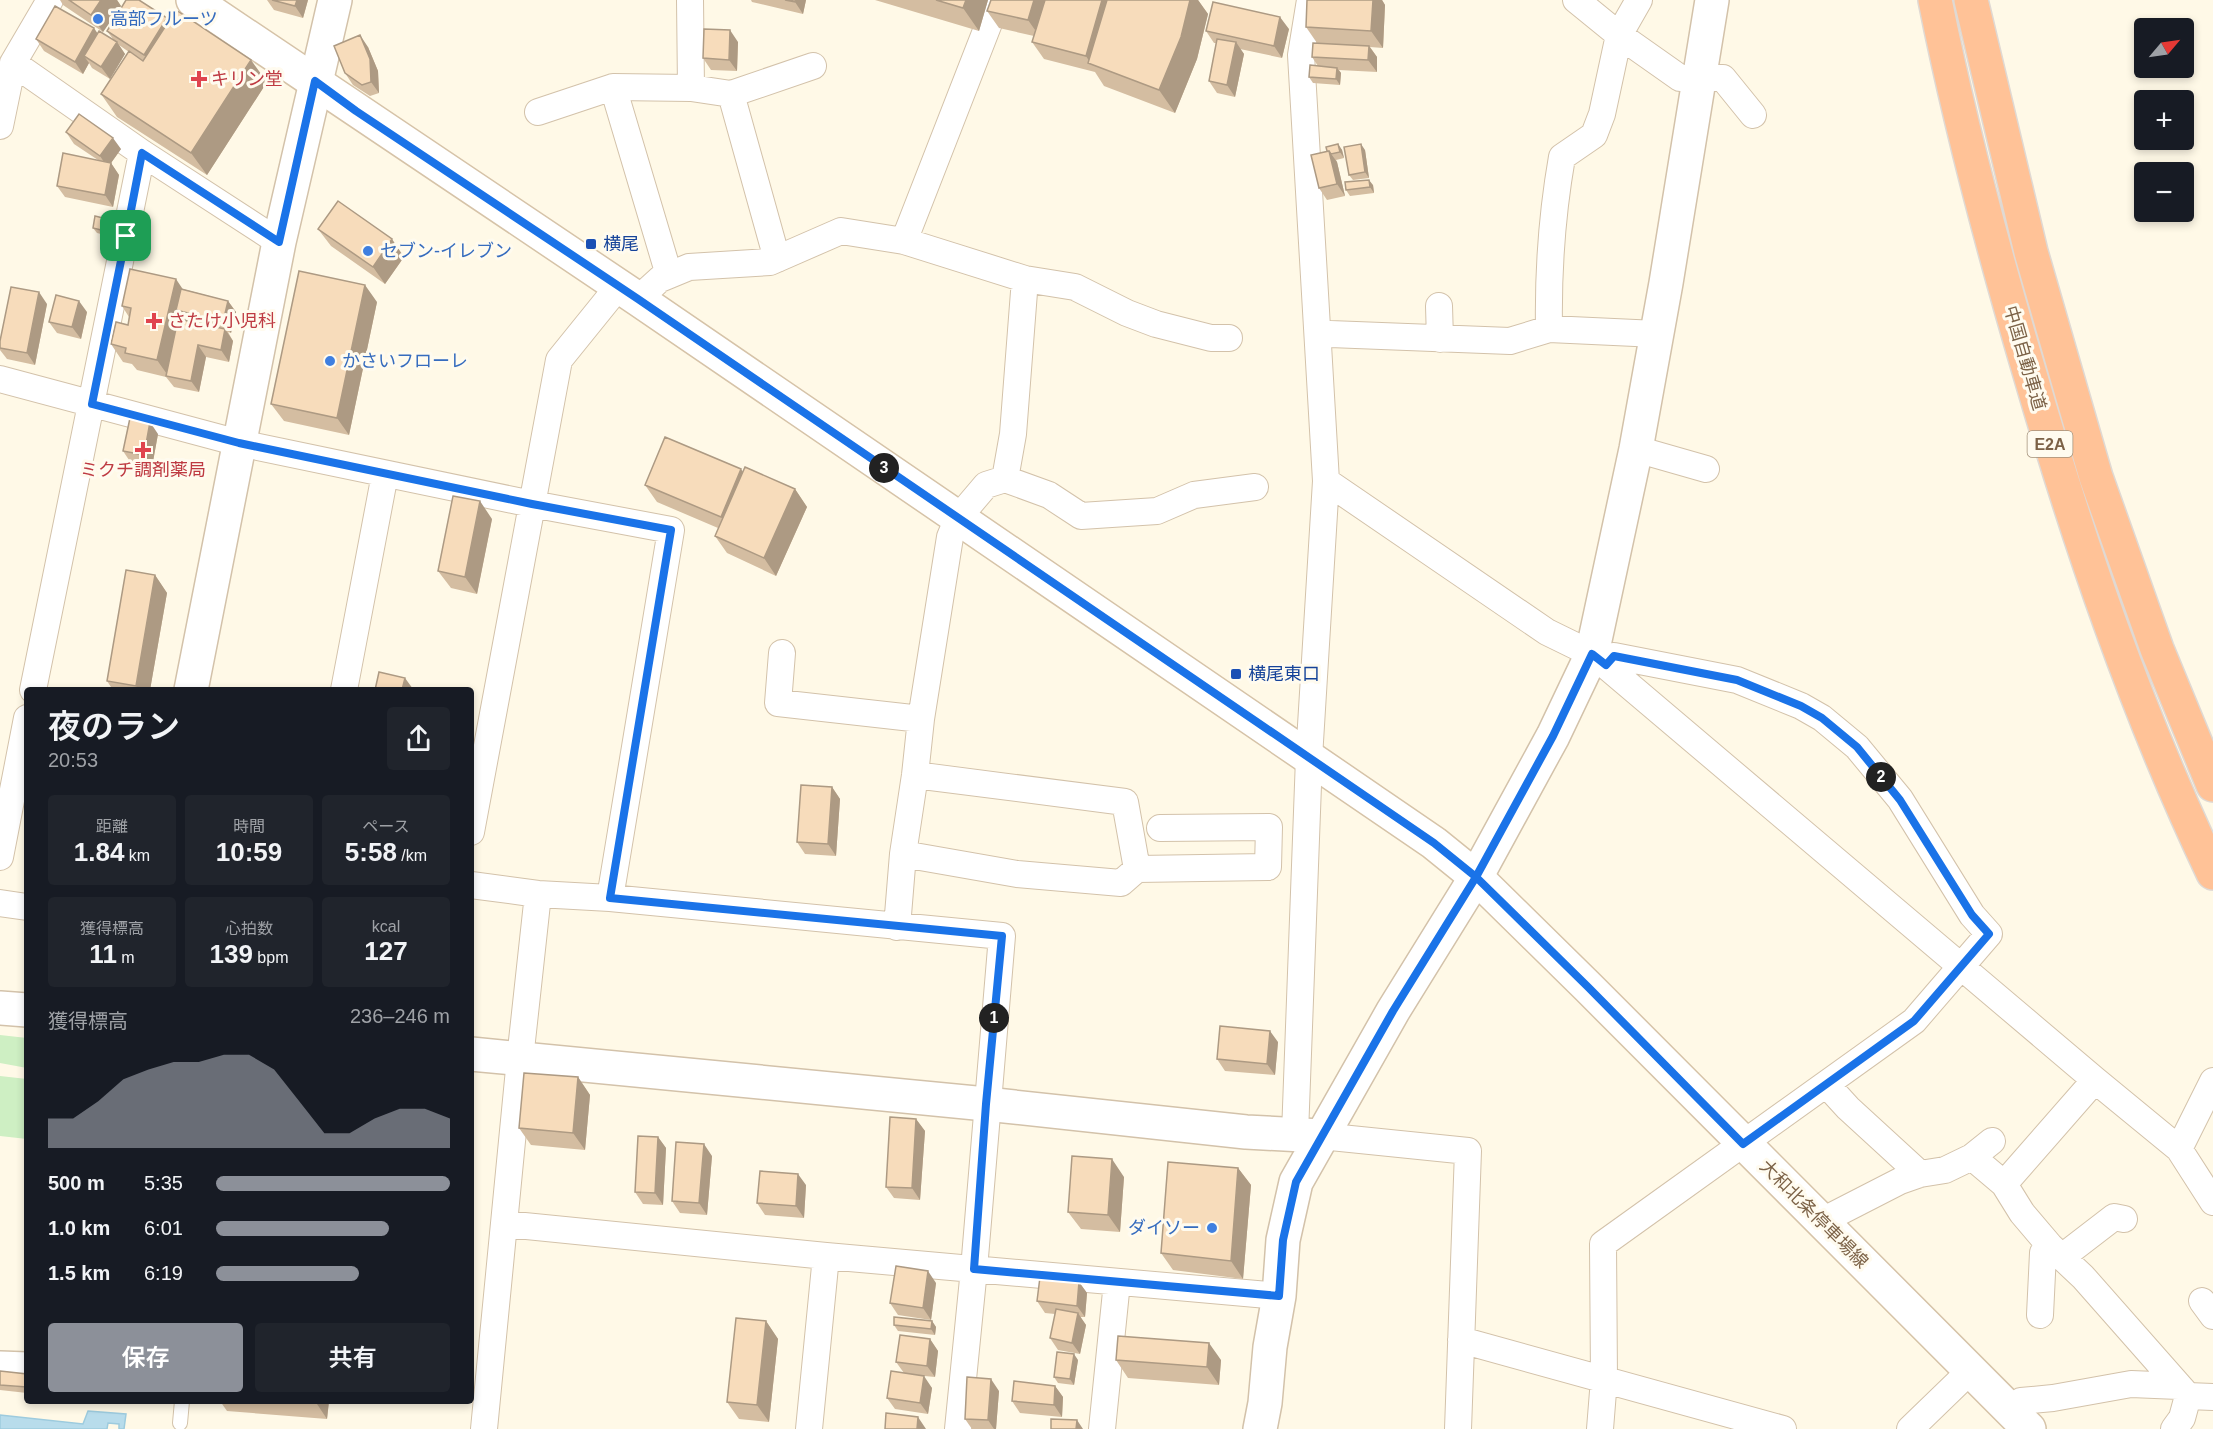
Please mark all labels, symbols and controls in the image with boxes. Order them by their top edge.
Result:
place label: 高部フルーツ [110,9,218,29]
marker: 高部フルーツ [91,12,105,26]
north arrow [2134,18,2194,78]
map controls [2134,18,2194,222]
place label: キリン堂 [211,69,283,89]
marker: キリン堂 [192,72,206,86]
button: + [2134,90,2194,150]
button: − [2134,162,2194,222]
pin [100,210,151,261]
icon: arrive [109,219,142,252]
place label: 横尾 [603,234,639,254]
marker: 横尾 [584,237,598,251]
place label: セブン-イレブン [380,241,512,261]
marker: セブン-イレブン [361,244,375,258]
street label: 中国自動車道 [2001,303,2049,413]
place label: さたけ小児科 [168,311,276,331]
marker: さたけ小児科 [145,312,163,330]
place label: かさいフローレ [342,351,468,371]
marker: かさいフローレ [323,354,337,368]
road number: E2A [2028,431,2072,457]
marker: ミクチ調剤薬局 [136,443,150,457]
pin: 3 [869,453,899,483]
text: 3 [880,459,888,476]
place label: ミクチ調剤薬局 [80,460,206,480]
place label: 横尾東口 [1248,664,1320,684]
marker: 横尾東口 [1229,667,1243,681]
button: share [387,707,450,770]
text: 夜のラン [48,708,180,745]
text: 20:53 [48,749,98,771]
pin: 2 [1866,762,1896,792]
text: 2 [1877,768,1885,785]
text: 距離 [96,818,128,835]
text: 時間 [233,818,265,835]
text: ペース [362,818,410,835]
text: 1.84 [74,837,124,867]
text: 10:59 [216,837,282,867]
text: 5:58 [345,837,397,867]
text: km [124,847,150,864]
text: /km [397,847,427,864]
text: kcal [372,918,400,935]
text: 獲得標高 [80,920,144,937]
text: 心拍数 [225,920,273,937]
text: 127 [364,936,408,966]
text: 11 [89,939,117,969]
text: 139 [210,939,253,969]
text: m [117,949,135,966]
text: bpm [253,949,288,966]
pin: 1 [979,1003,1009,1033]
text: 236–246 m [350,1005,450,1027]
text: 1 [990,1009,998,1026]
text: 獲得標高 [48,1010,128,1032]
street label: 大和北条停車場線 [1756,1156,1872,1272]
text: 500 m [48,1172,105,1194]
text: 5:35 [144,1172,183,1194]
text: 1.0 km [48,1217,110,1239]
text: 6:01 [144,1217,183,1239]
place label: ダイソー [1128,1218,1200,1238]
marker: ダイソー [1205,1221,1219,1235]
text: 1.5 km [48,1262,110,1284]
text: 6:19 [144,1262,183,1284]
button: 保存 [48,1323,243,1392]
button: 共有 [255,1323,450,1392]

